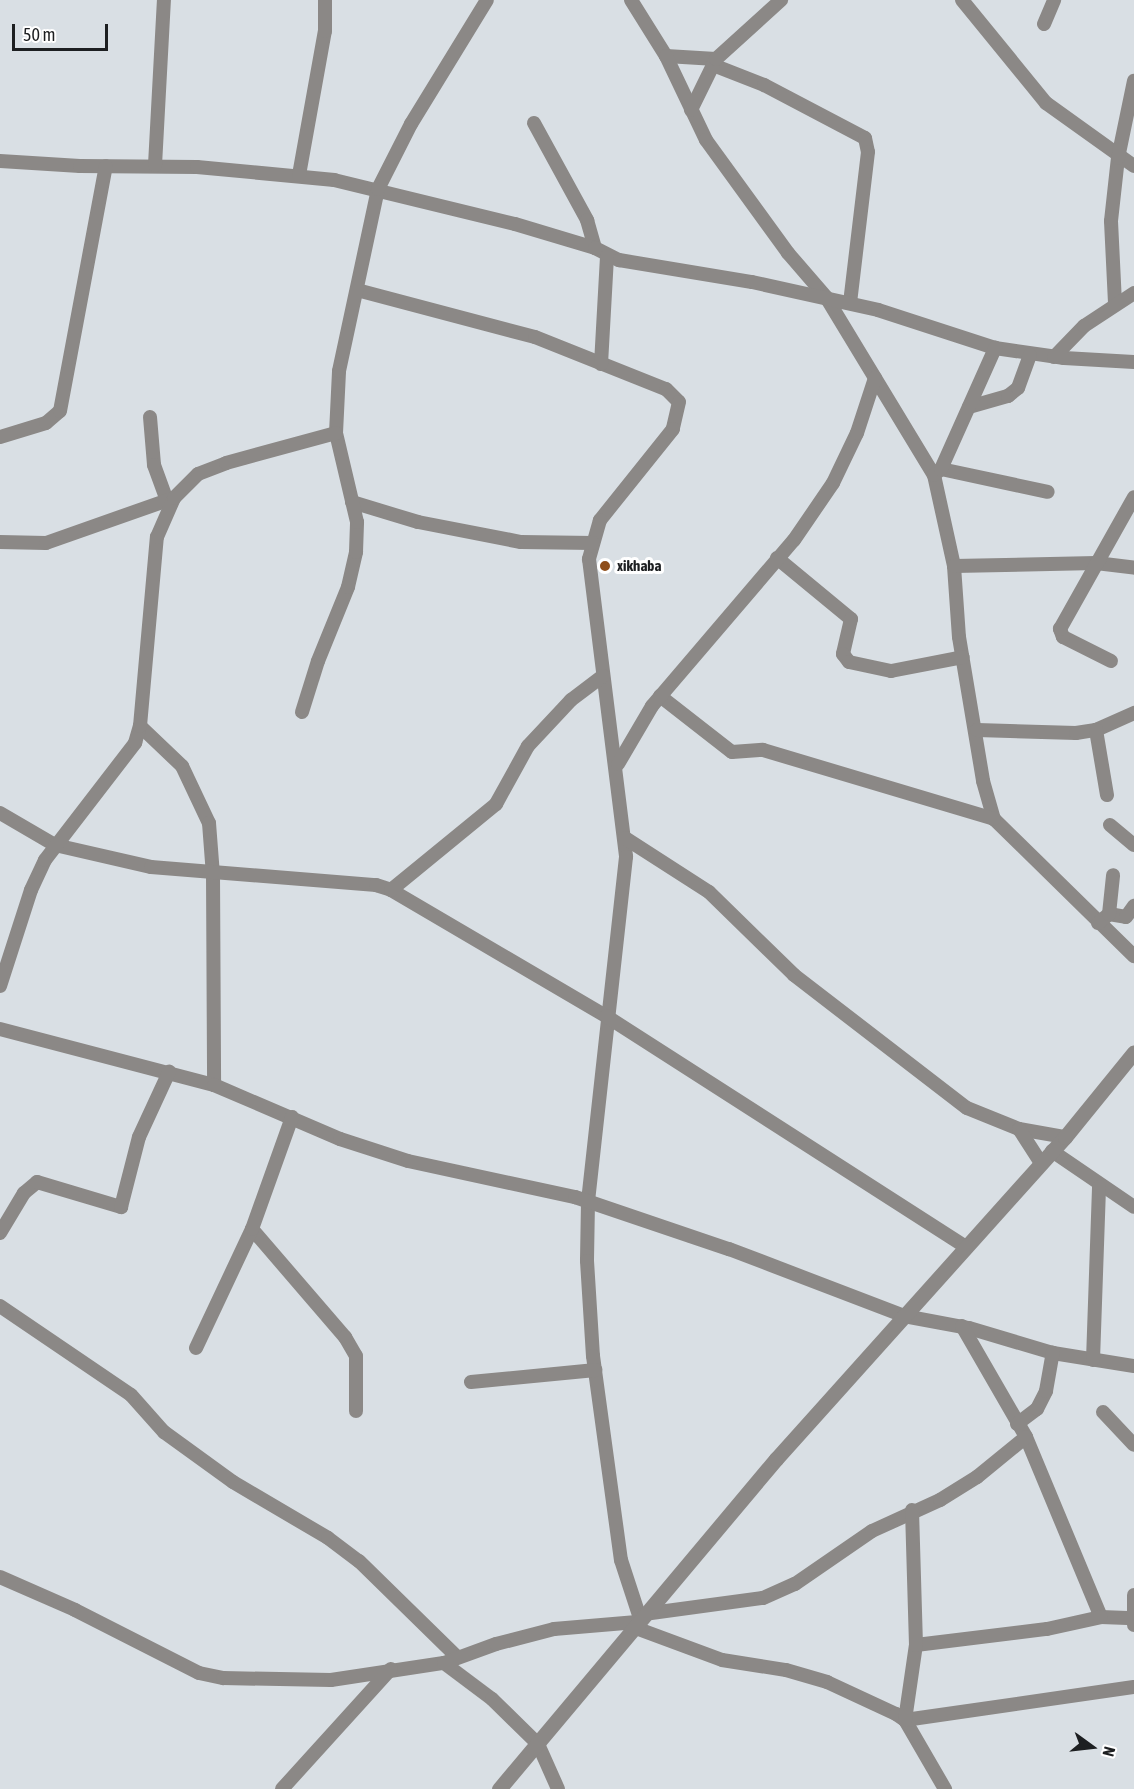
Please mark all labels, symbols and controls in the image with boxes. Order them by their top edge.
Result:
scale bar [15,12,111,50]
text: 50 m [23,24,55,45]
place label: xikhaba [617,557,661,575]
marker: xikhaba [598,559,612,573]
north arrow [1062,1717,1122,1777]
text: N [1099,1745,1119,1759]

